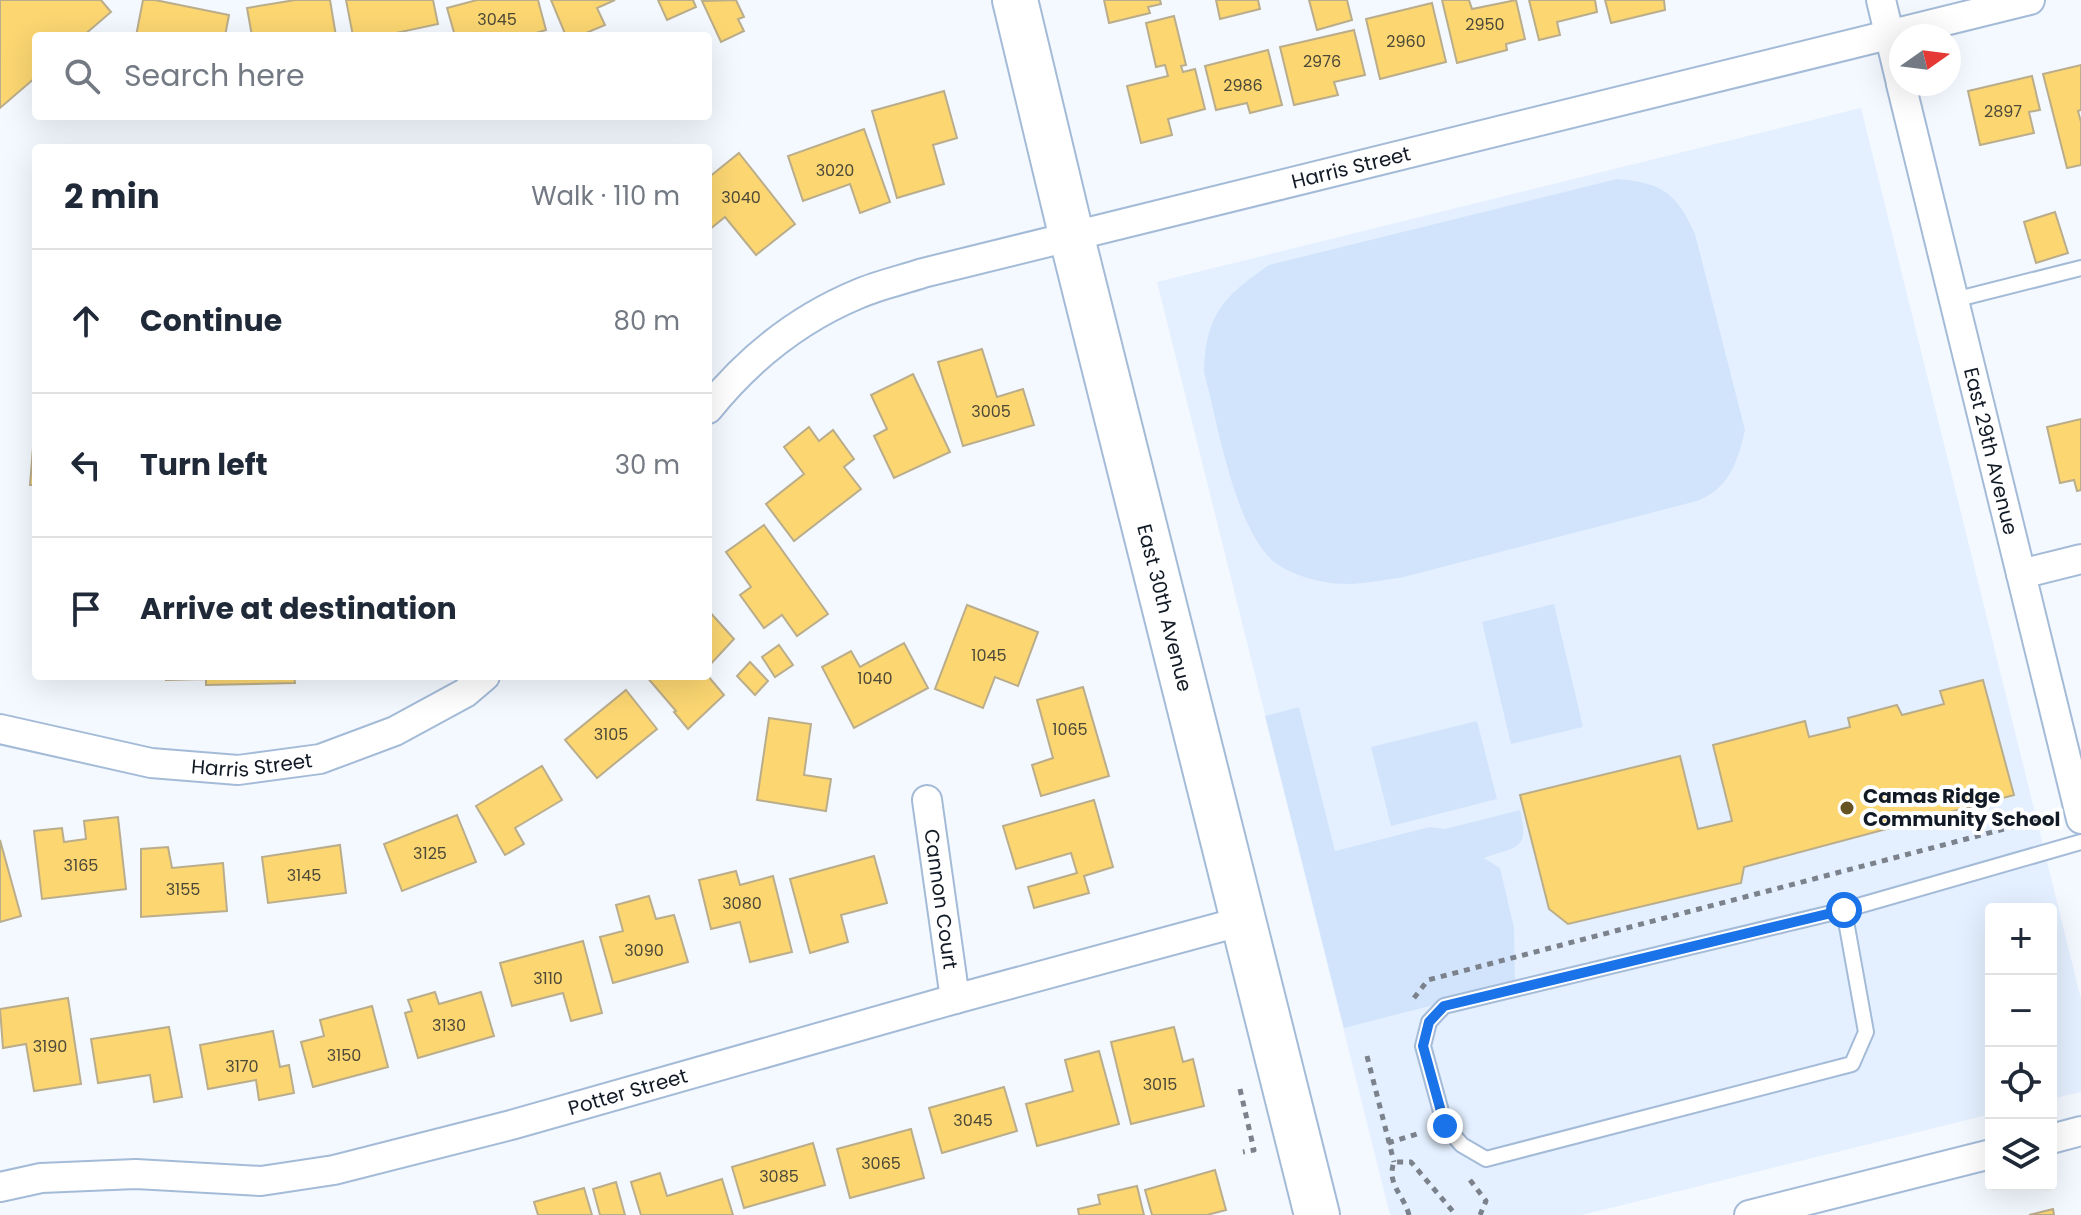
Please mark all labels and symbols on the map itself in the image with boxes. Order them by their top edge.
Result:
house number: 3045 [477,8,517,31]
house number: 2950 [1465,13,1505,36]
north arrow [1889,24,1961,96]
house number: 2960 [1386,30,1426,53]
house number: 2976 [1303,50,1341,73]
house number: 2986 [1223,74,1263,97]
house number: 2897 [1984,100,2022,123]
street label: Harris Street [1288,139,1413,196]
house number: 3020 [816,159,854,182]
house number: 3040 [721,186,761,209]
street label: East 29th Avenue [1957,364,2025,538]
house number: 3005 [971,400,1011,423]
street label: East 30th Avenue [1130,521,1199,695]
house number: 1045 [971,644,1007,667]
house number: 1040 [857,667,893,690]
house number: 1065 [1052,718,1088,741]
house number: 3105 [594,723,628,746]
street label: Harris Street [190,746,314,784]
place label: Camas Ridge Community School [1863,782,2060,833]
marker: Camas Ridge Community School [1838,799,1856,817]
street label: Cannon Court [917,827,965,971]
house number: 3125 [413,842,447,865]
house number: 3165 [64,854,98,877]
house number: 3145 [287,864,321,887]
house number: 3155 [166,878,200,901]
house number: 3080 [722,892,762,915]
route start [1826,892,1862,928]
house number: 3090 [624,939,664,962]
house number: 3110 [533,967,563,990]
house number: 3130 [432,1014,466,1037]
house number: 3190 [33,1035,67,1058]
house number: 3150 [327,1044,361,1067]
house number: 3170 [225,1055,259,1078]
street label: Potter Street [565,1062,691,1122]
house number: 3015 [1143,1073,1177,1096]
route end [1427,1108,1463,1144]
house number: 3045 [953,1109,993,1132]
house number: 3065 [861,1152,901,1175]
house number: 3085 [759,1165,799,1188]

